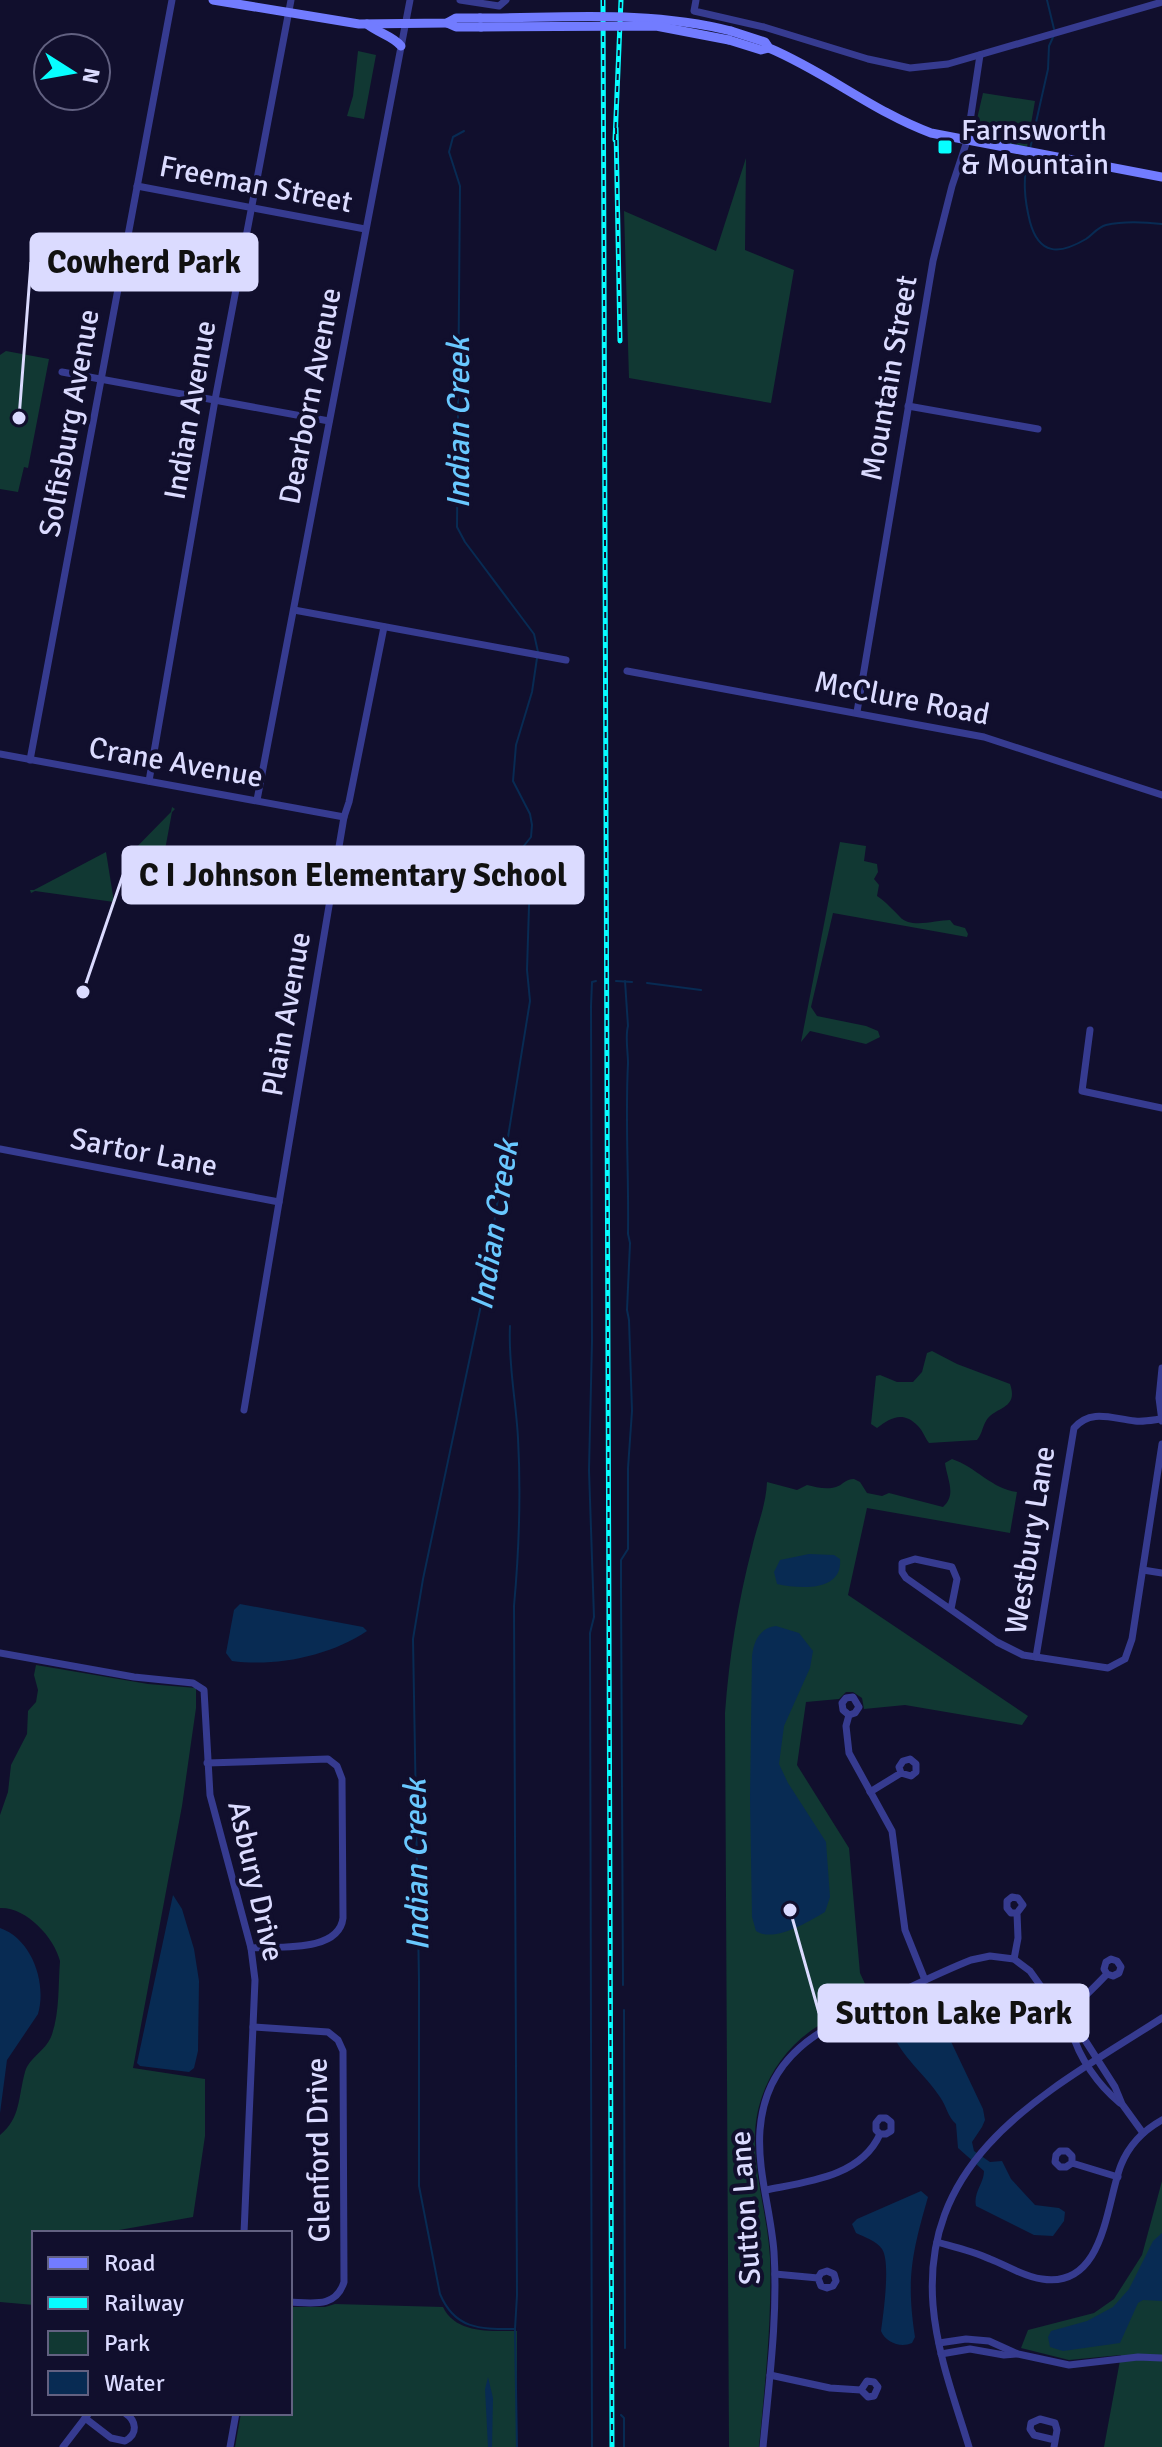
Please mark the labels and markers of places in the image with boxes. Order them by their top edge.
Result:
place label: Farnsworth & Mountain [961,112,1109,183]
marker: Farnsworth & Mountain [936,138,954,156]
callout: Cowherd Park [31,234,257,290]
callout: C I Johnson Elementary School [123,847,583,903]
callout: Sutton Lake Park [819,1985,1088,2041]

